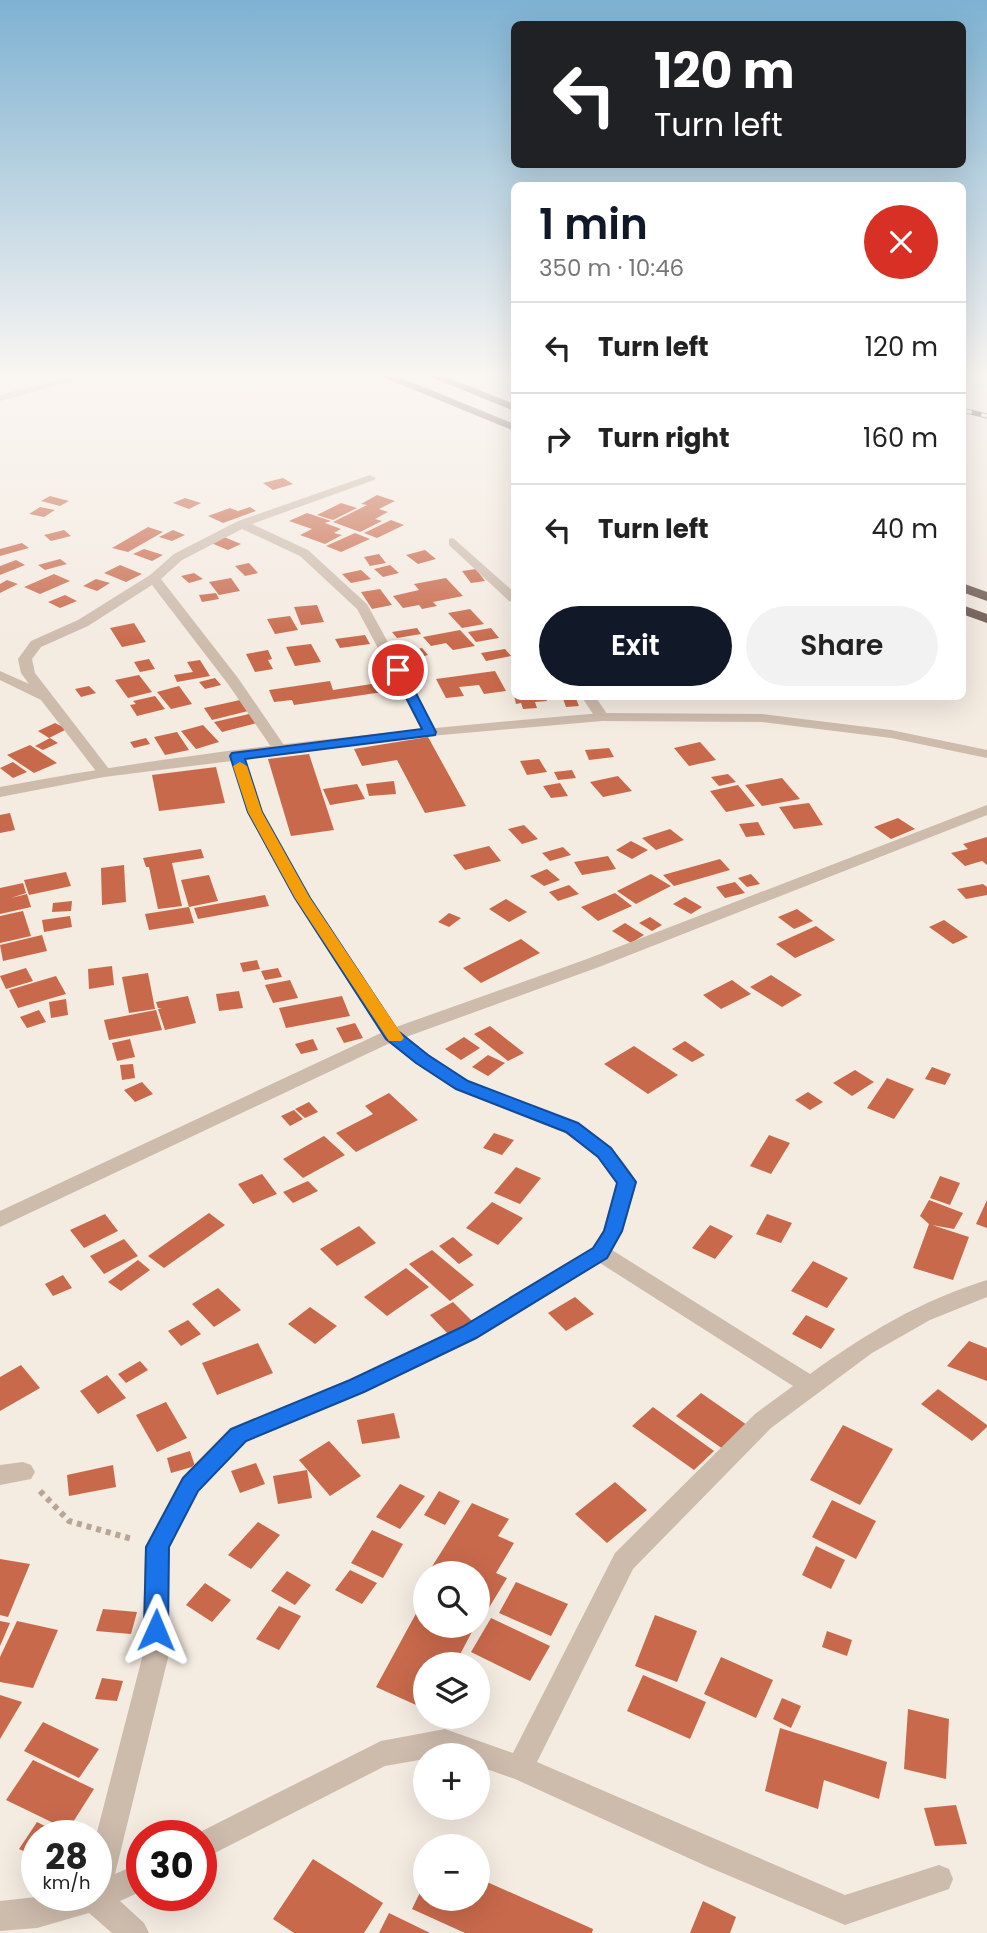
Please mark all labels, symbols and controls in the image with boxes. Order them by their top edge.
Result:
text: 120 m [654,37,795,105]
icon: left [539,49,630,140]
text: Turn left [654,102,783,147]
text: 1 min [539,195,648,254]
button: close [864,205,938,279]
text: 350 m · 10:46 [539,252,684,284]
icon: left [539,329,577,367]
text: Turn left [598,329,709,365]
text: 120 m [865,329,938,365]
icon: right [539,420,577,458]
text: Turn right [598,420,730,456]
text: 160 m [863,420,938,456]
icon: left [539,511,577,549]
text: Turn left [598,511,709,547]
text: 40 m [872,511,938,547]
button: Exit [539,606,732,686]
button: Share [746,606,938,686]
pin [368,640,428,700]
icon: arrive [379,651,417,689]
map controls [413,1561,490,1911]
button: search [413,1561,490,1638]
position arrow [119,1593,193,1667]
button: layers [413,1652,490,1729]
button: + [413,1743,490,1820]
speed limit sign: 30 [126,1820,217,1911]
text: 28 [45,1832,88,1881]
button: − [413,1834,490,1911]
text: km/h [43,1870,90,1895]

